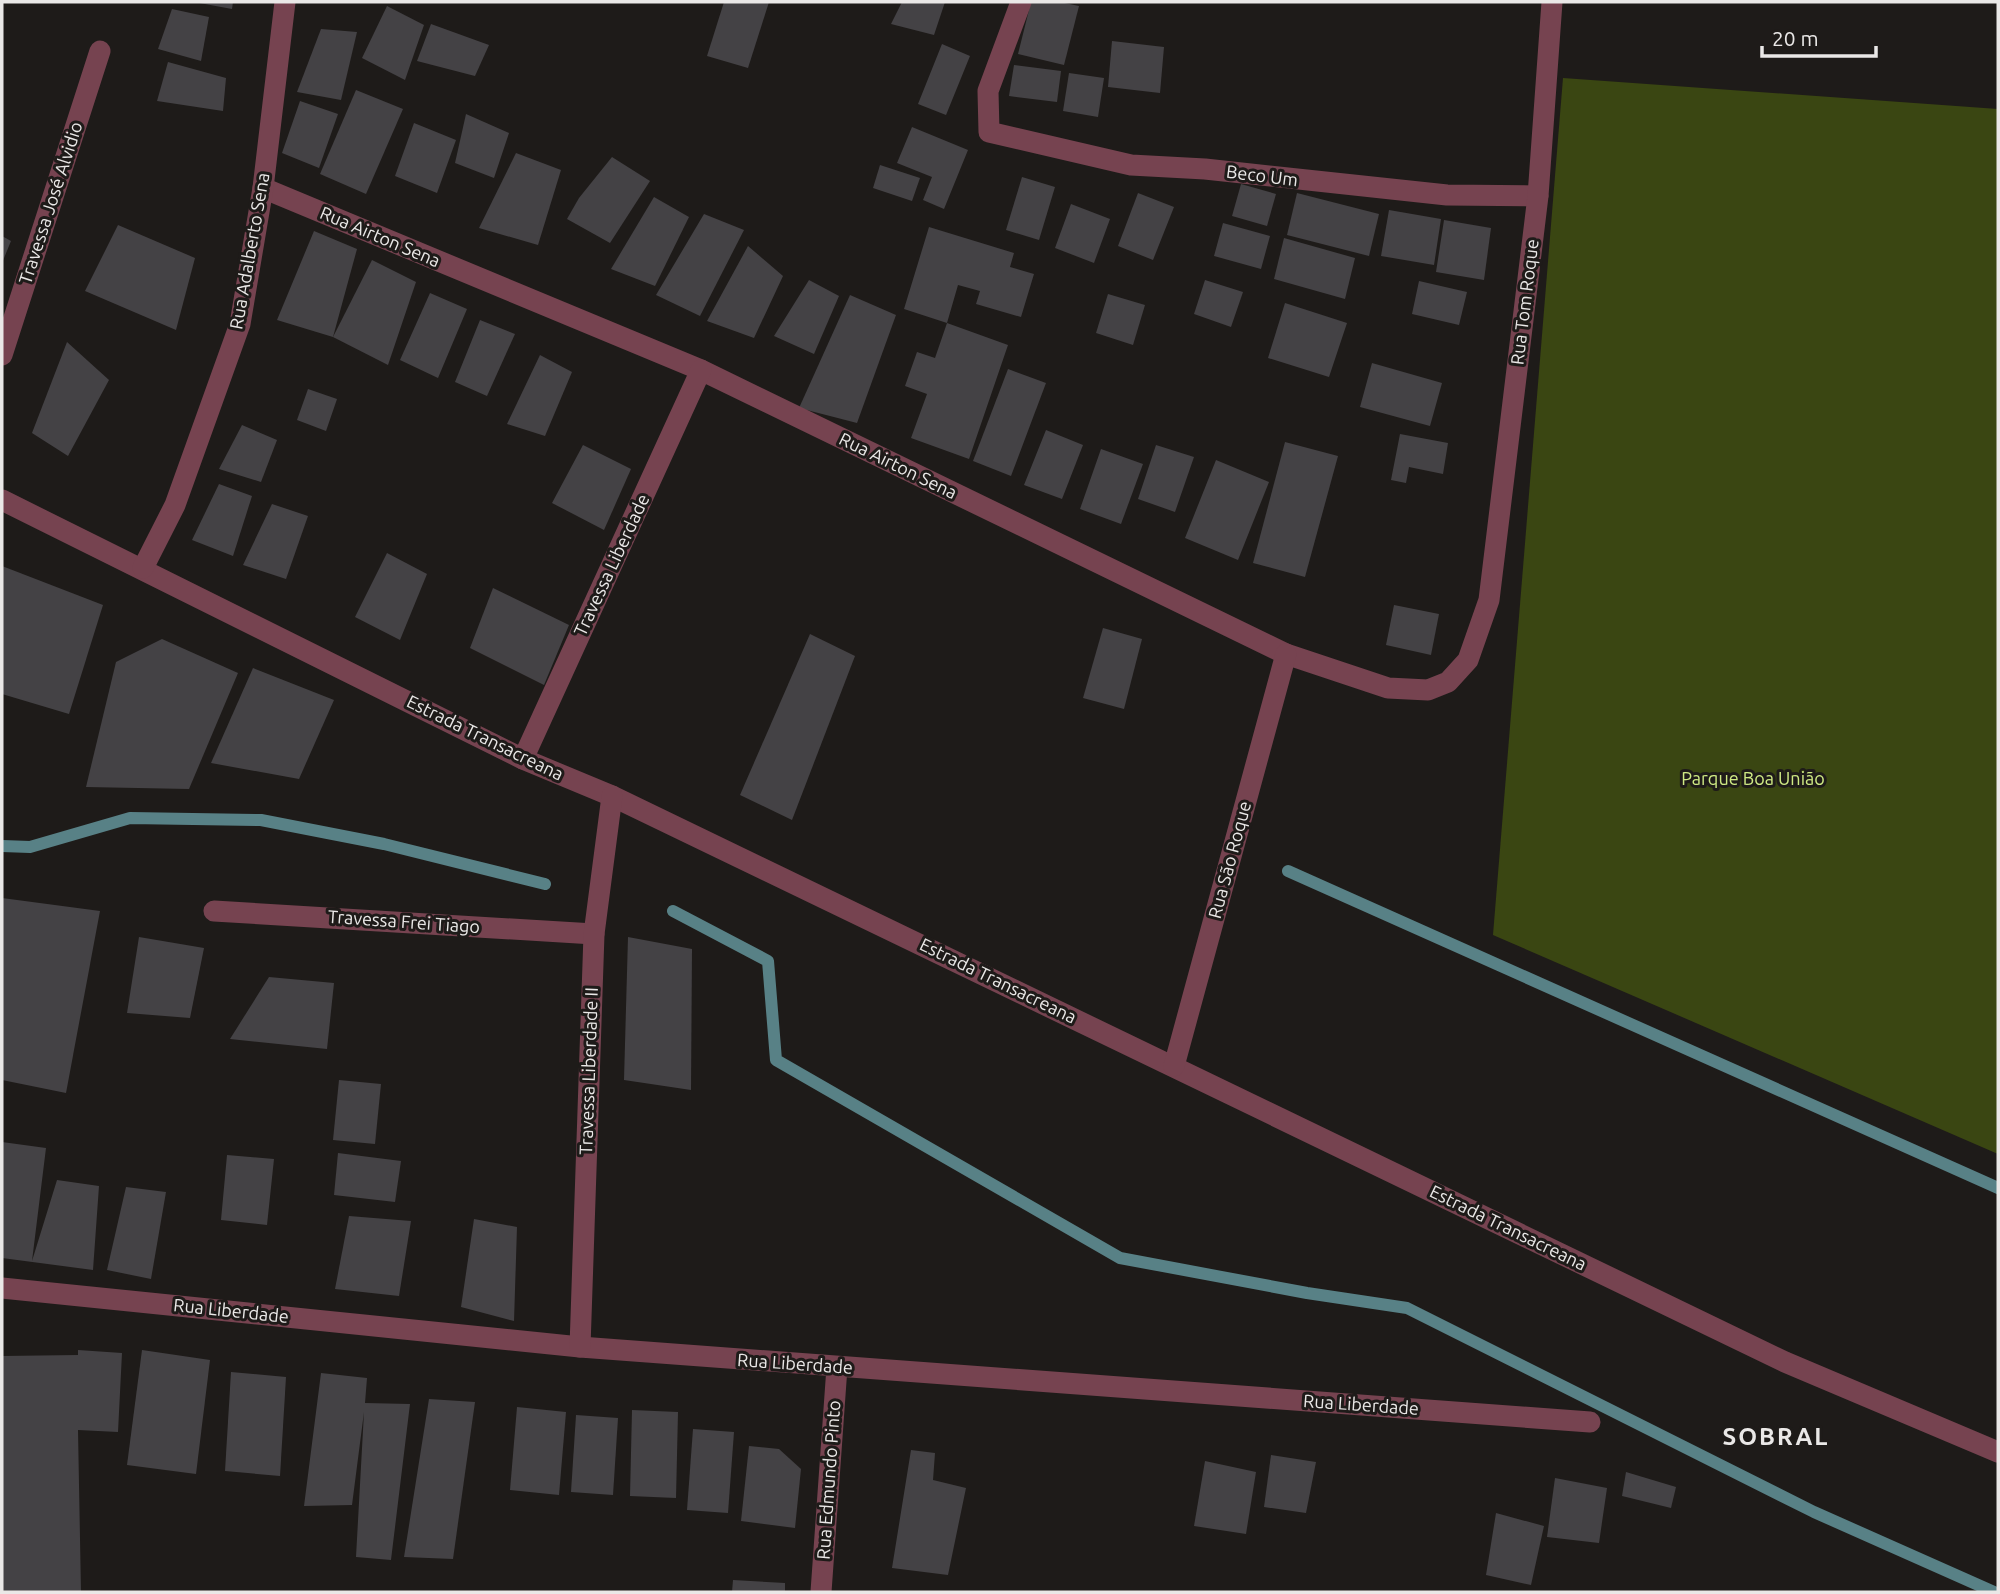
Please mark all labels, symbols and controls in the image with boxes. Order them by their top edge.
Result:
scale bar [1762,14,1876,58]
text: 20 m [1772,26,1819,50]
street label: Travessa José Alvidio [14,119,86,286]
street label: Beco Um [1225,161,1299,189]
street label: Rua Adalberto Sena [225,171,273,331]
street label: Rua Airton Sena [317,202,444,270]
street label: Rua Tom Roque [1506,238,1542,366]
street label: Rua Airton Sena [836,428,961,502]
street label: Travessa Liberdade [569,490,653,639]
street label: Estrada Transacreana [404,690,567,784]
park label: Parque Boa União [1681,768,1825,788]
street label: Rua São Roque [1204,799,1254,921]
street label: Travessa Frei Tiago [327,906,481,936]
street label: Estrada Transacreana [917,933,1080,1027]
street label: Travessa Liberdade II [575,987,601,1155]
street label: Estrada Transacreana [1427,1180,1590,1274]
street label: Rua Liberdade [172,1294,290,1326]
street label: Rua Liberdade [737,1349,854,1377]
street label: Rua Liberdade [1303,1390,1420,1418]
street label: Rua Edmundo Pinto [812,1400,844,1560]
district label: SOBRAL [1723,1423,1829,1450]

